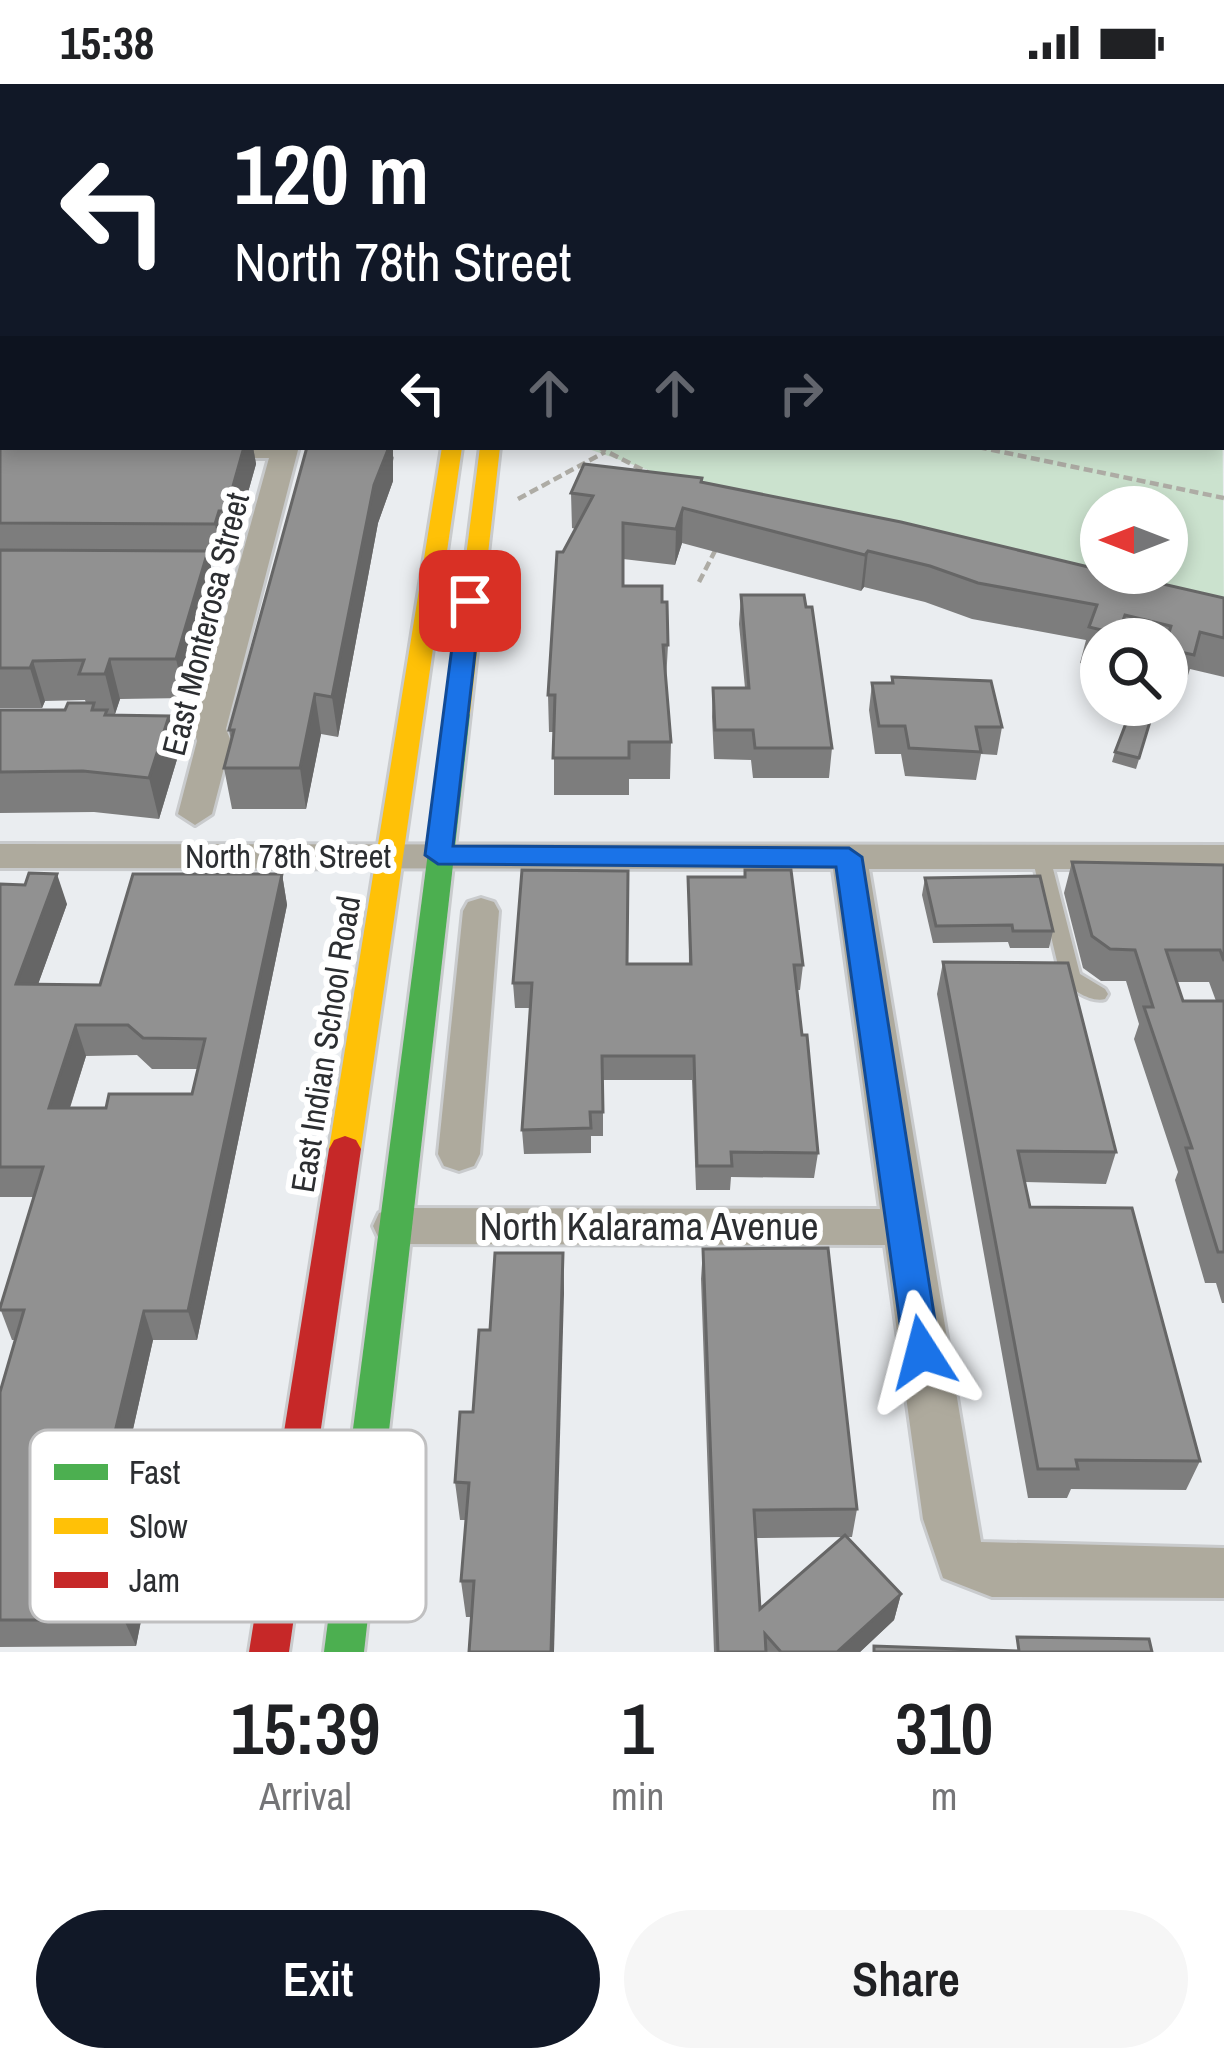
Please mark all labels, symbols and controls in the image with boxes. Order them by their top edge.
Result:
text: 15:38 [60,12,154,73]
text: 120 m [234,117,429,230]
icon: left [36,132,192,288]
text: North 78th Street [234,225,571,298]
icon: left [390,360,456,426]
icon: ahead [516,360,582,426]
icon: ahead [642,360,708,426]
icon: right [768,360,834,426]
north arrow [1080,486,1188,594]
map controls [1080,486,1188,726]
street label: East Monterosa Street [151,488,259,760]
pin [419,550,521,652]
icon: arrive [437,568,503,634]
button: search [1080,618,1188,726]
street label: North 78th Street [185,834,391,878]
street label: East Indian School Road [280,893,370,1195]
street label: North Kalarama Avenue [480,1200,819,1252]
position arrow [859,1289,985,1415]
legend [30,1430,426,1622]
text: Fast [129,1450,180,1494]
text: Slow [129,1504,188,1548]
text: Jam [129,1558,180,1602]
text: 15:39 [231,1679,380,1776]
text: 1 [621,1679,654,1776]
text: 310 [895,1679,993,1776]
text: Arrival [259,1770,352,1822]
text: min [611,1770,664,1822]
text: m [931,1770,957,1822]
button: Exit [36,1910,600,2048]
button: Share [624,1910,1188,2048]

